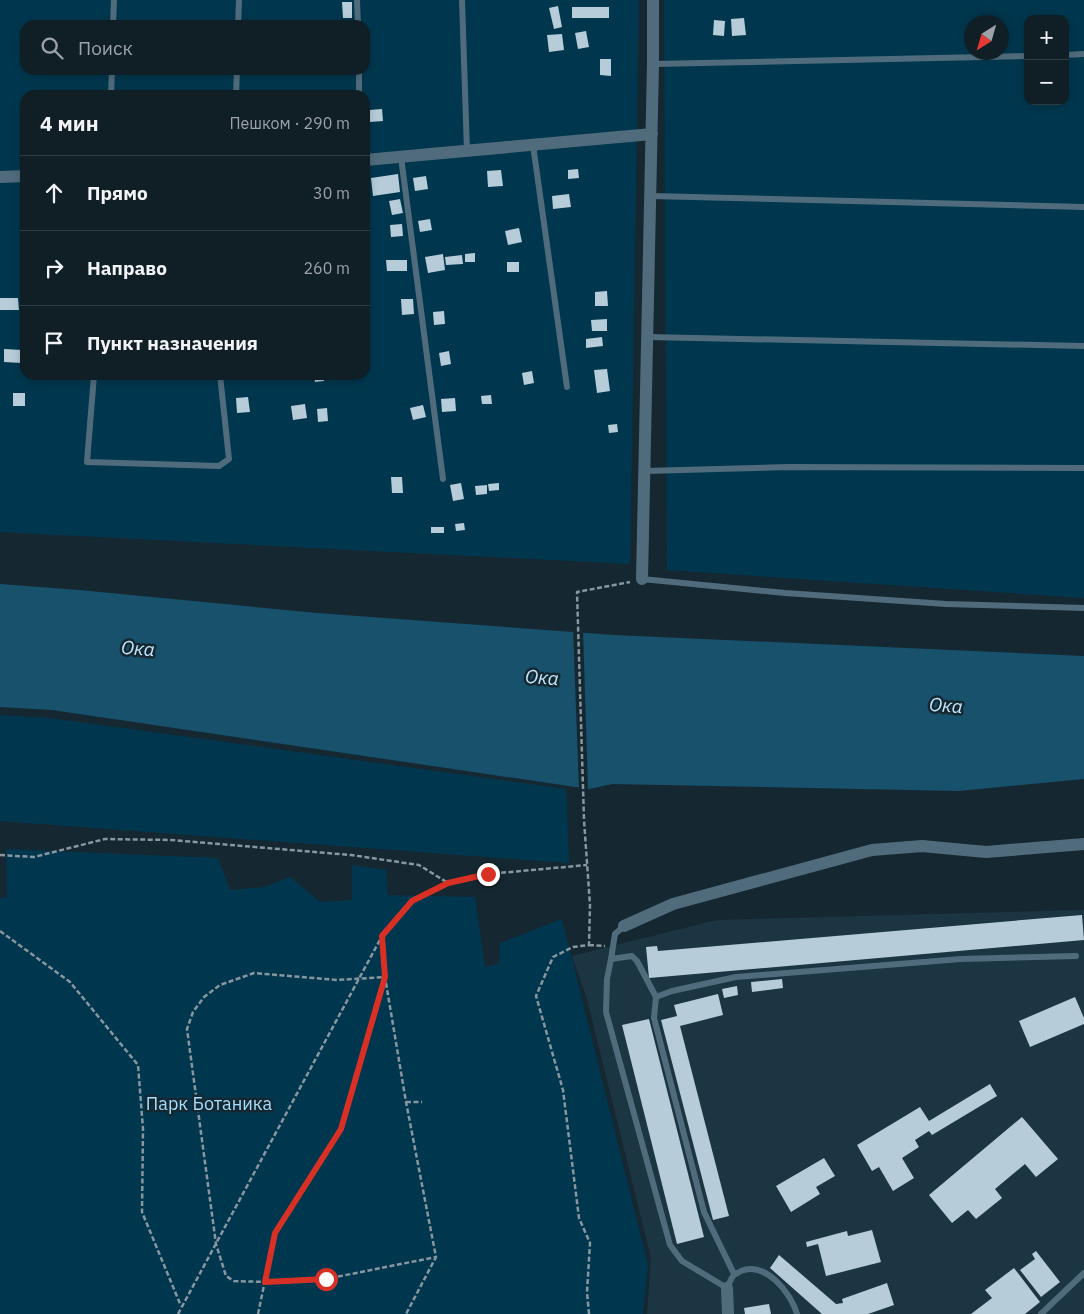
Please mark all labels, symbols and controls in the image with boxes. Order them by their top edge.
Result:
north arrow [964,15,1009,60]
map controls [1024,15,1069,105]
button: + [1024,15,1069,60]
search box [20,20,370,75]
icon: search [38,34,66,62]
text: Поиск [78,36,133,60]
button: − [1024,60,1069,105]
text: 4 мин [40,109,99,137]
text: Пешком · 290 m [229,113,350,133]
icon: ahead [40,179,68,207]
text: Прямо [87,181,148,205]
text: 30 m [313,183,350,203]
icon: right [40,254,68,282]
text: Направо [87,256,167,280]
text: 260 m [303,258,350,278]
icon: arrive [40,329,68,357]
text: Пункт назначения [87,331,258,355]
water label: Ока [120,635,156,661]
water label: Ока [524,664,560,690]
water label: Ока [928,692,964,718]
route end [477,863,500,886]
park label: Парк Ботаника [146,1092,273,1115]
route start [315,1268,338,1291]

